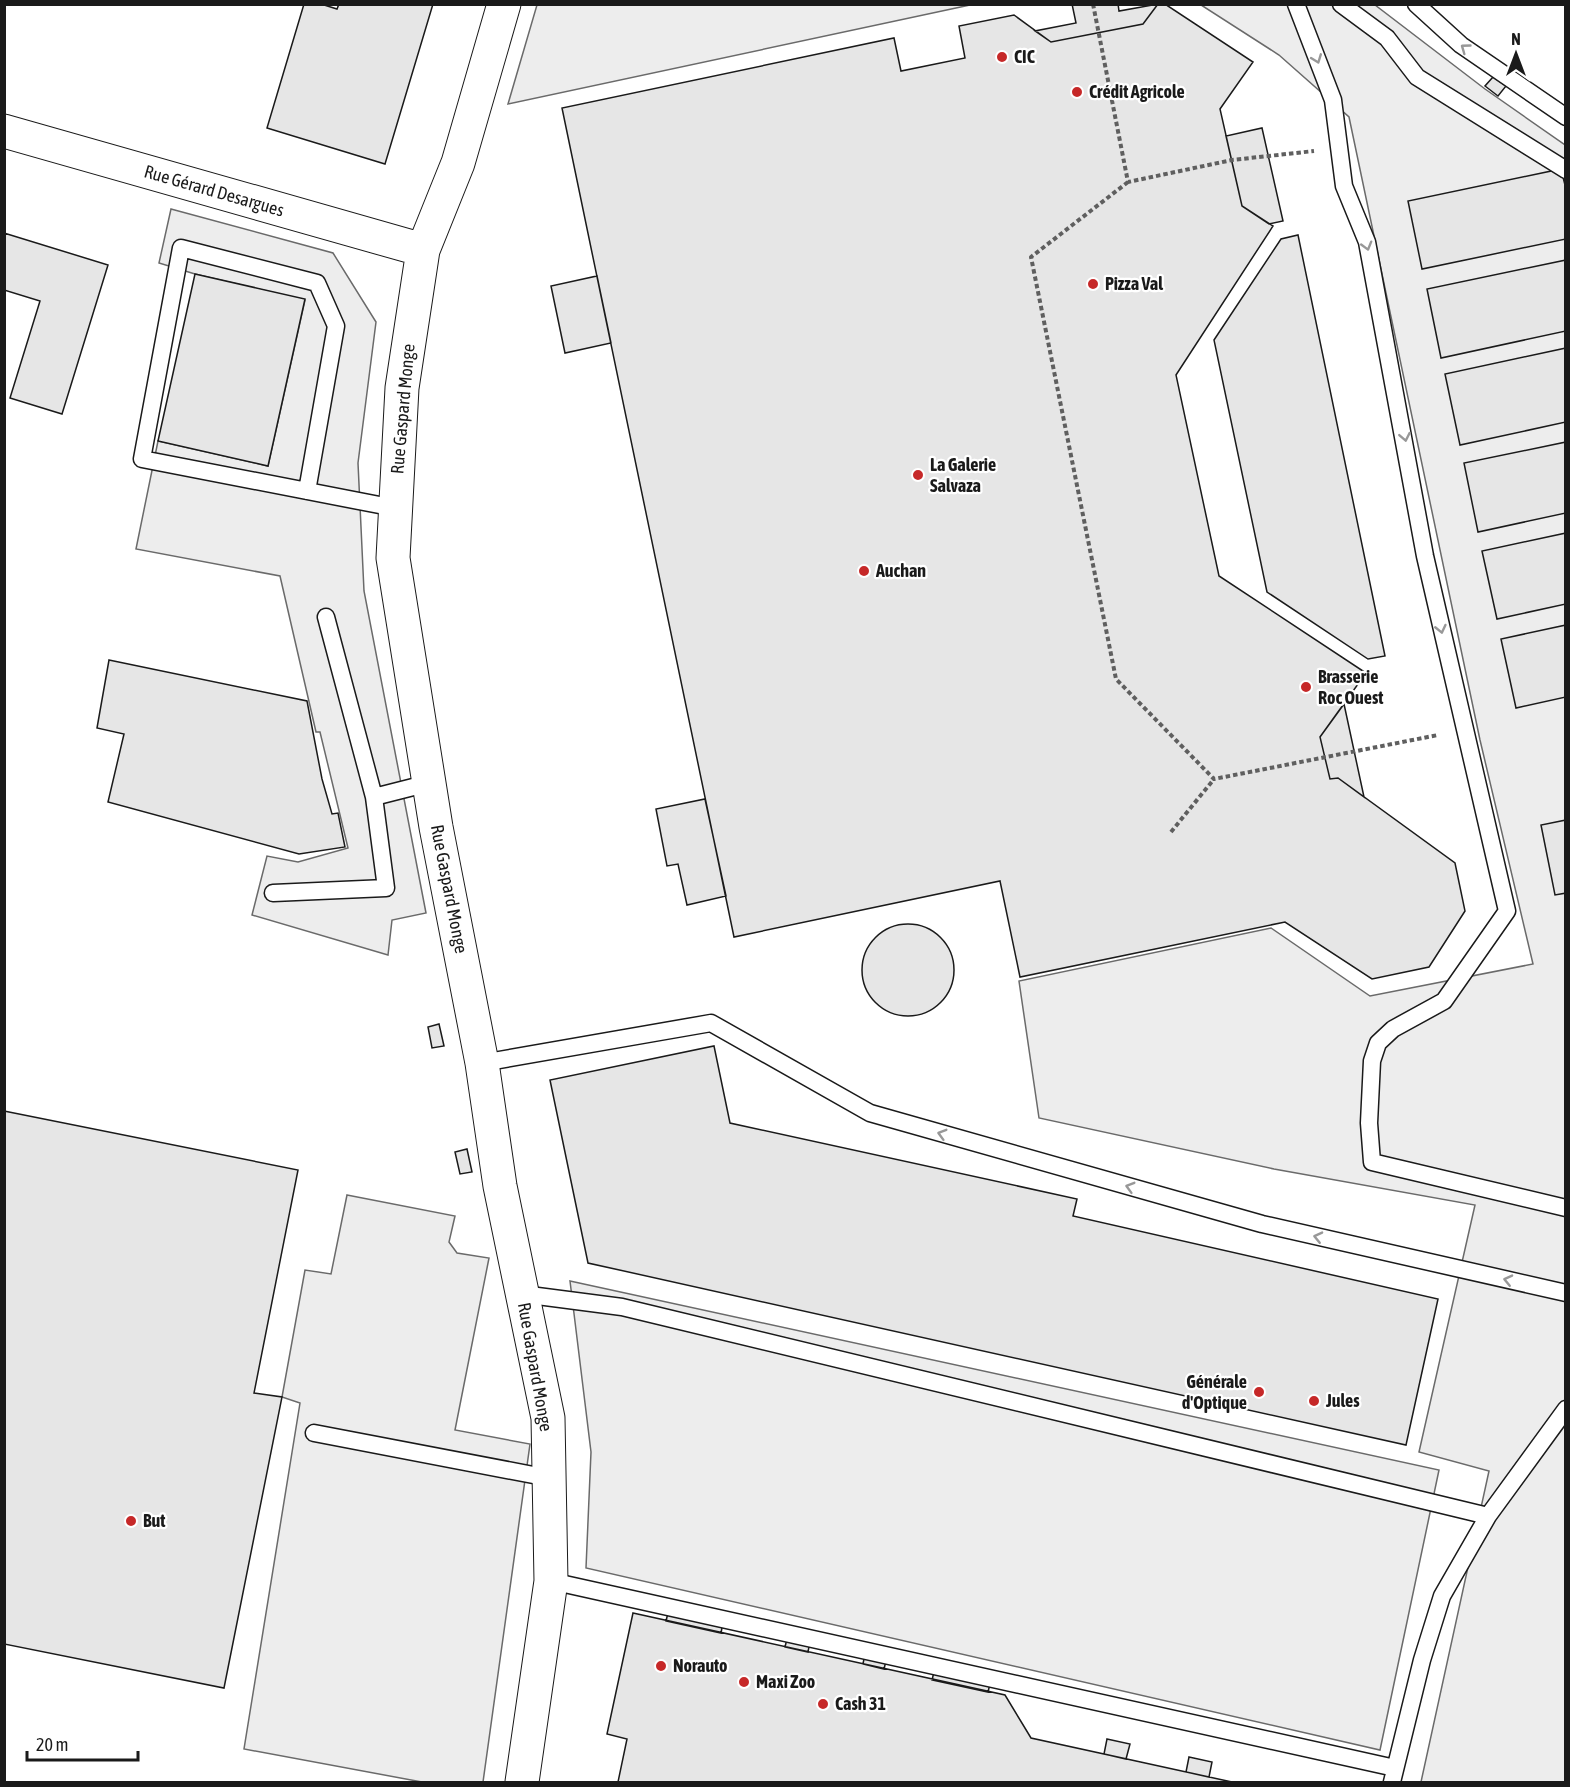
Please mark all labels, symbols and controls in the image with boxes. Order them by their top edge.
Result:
north arrow [1486,24,1546,84]
text: N [1511,30,1521,48]
one-way arrow [1461,44,1472,55]
place label: CIC [1014,46,1035,67]
marker: CIC [995,50,1009,64]
one-way arrow [1310,53,1322,64]
place label: Crédit Agricole [1089,81,1185,102]
marker: Crédit Agricole [1070,85,1084,99]
street label: Rue Gérard Desargues [142,161,286,221]
one-way arrow [1360,241,1373,251]
place label: Pizza Val [1105,273,1163,294]
marker: Pizza Val [1086,277,1100,291]
street label: Rue Gaspard Monge [386,343,419,475]
one-way arrow [1398,432,1411,442]
place label: La Galerie Salvaza [930,454,996,496]
marker: La Galerie Salvaza [911,468,925,482]
place label: Auchan [875,560,926,581]
marker: Auchan [857,564,871,578]
one-way arrow [1434,623,1447,633]
place label: Brasserie Roc Ouest [1318,666,1384,708]
marker: Brasserie Roc Ouest [1299,680,1313,694]
street label: Rue Gaspard Monge [427,823,472,955]
one-way arrow [937,1129,948,1141]
one-way arrow [1125,1182,1136,1194]
one-way arrow [1314,1231,1324,1244]
one-way arrow [1504,1274,1514,1287]
street label: Rue Gaspard Monge [514,1301,557,1433]
place label: Générale d'Optique [1182,1371,1247,1413]
marker: Générale d'Optique [1252,1385,1266,1399]
place label: Jules [1325,1390,1360,1411]
marker: Jules [1307,1394,1321,1408]
place label: But [143,1510,166,1531]
marker: But [124,1514,138,1528]
place label: Norauto [673,1655,728,1676]
marker: Norauto [654,1659,668,1673]
place label: Maxi Zoo [756,1671,815,1692]
marker: Maxi Zoo [737,1675,751,1689]
place label: Cash 31 [835,1693,886,1714]
marker: Cash 31 [816,1697,830,1711]
scale bar [27,1724,138,1762]
text: 20 m [36,1734,68,1755]

